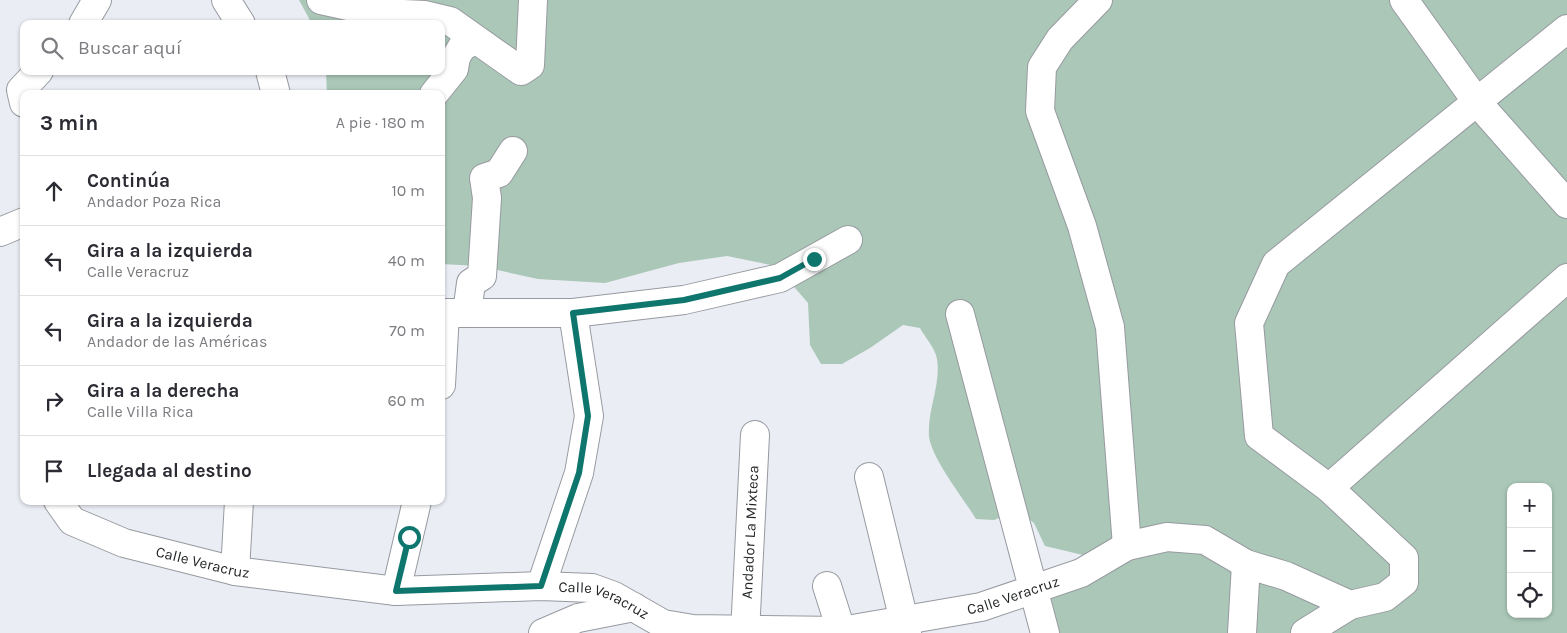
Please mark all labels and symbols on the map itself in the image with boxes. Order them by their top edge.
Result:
route end [803,248,826,271]
street label: Andador La Mixteca [738,465,762,600]
route start [398,526,421,549]
street label: Calle Veracruz [154,542,251,582]
street label: Calle Veracruz [966,572,1061,618]
street label: Calle Veracruz [558,578,652,623]

